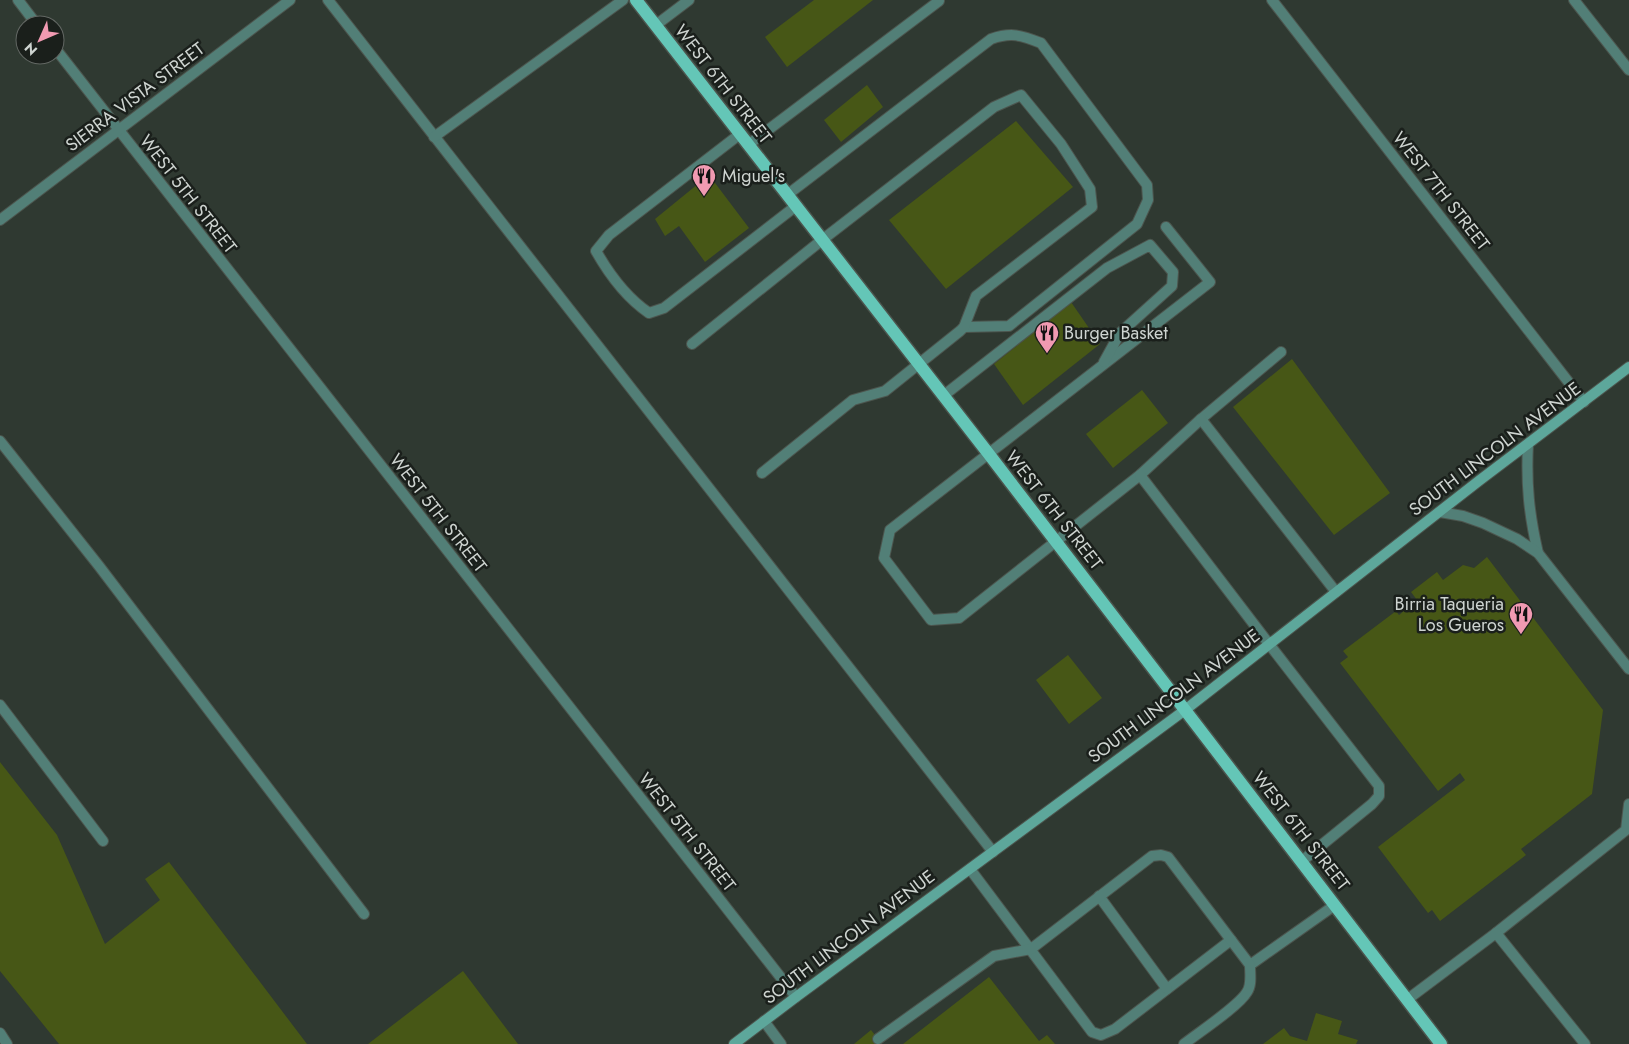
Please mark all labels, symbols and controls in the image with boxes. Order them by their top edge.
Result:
north arrow [15,15,65,65]
street label: WEST 6TH STREET [668,19,778,150]
street label: SIERRA VISTA STREET [60,36,210,158]
text: N [20,38,42,60]
street label: WEST 7TH STREET [1386,126,1496,256]
street label: WEST 5TH STREET [133,129,243,259]
restaurant icon: Miguel's [691,163,717,197]
place label: Miguel's [722,163,785,189]
restaurant icon: Burger Basket [1034,320,1060,354]
place label: Burger Basket [1064,320,1168,346]
street label: SOUTH LINCOLN AVENUE [1404,376,1586,522]
street label: WEST 6TH STREET [999,445,1109,576]
street label: WEST 5TH STREET [383,448,493,578]
place label: Birria Taqueria Los Gueros [1394,591,1504,638]
restaurant icon: Birria Taqueria Los Gueros [1508,601,1534,635]
street label: SOUTH LINCOLN AVENUE [1083,623,1265,769]
street label: WEST 6TH STREET [1246,766,1356,897]
street label: WEST 5TH STREET [632,767,742,897]
street label: SOUTH LINCOLN AVENUE [758,864,940,1010]

